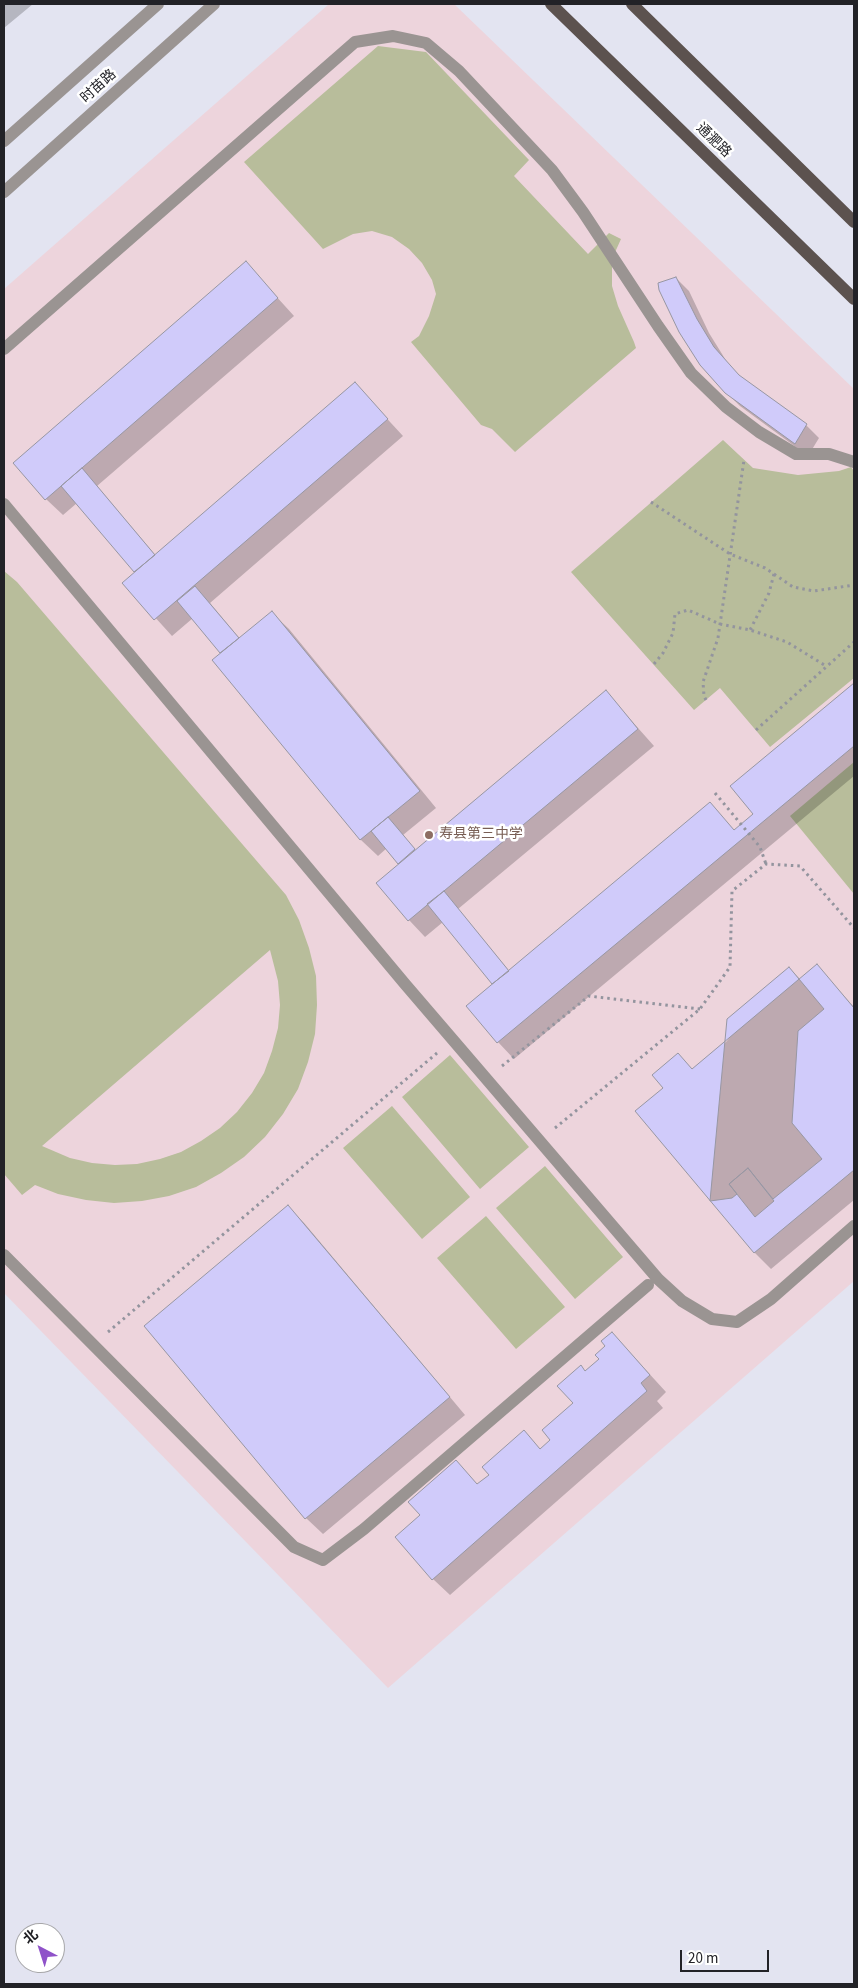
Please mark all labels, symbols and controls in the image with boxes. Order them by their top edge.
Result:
street label: 时苗路 [78,67,120,107]
street label: 通淝路 [692,120,734,162]
place label: 寿县第三中学 [439,827,523,843]
marker: 寿县第三中学 [423,829,435,841]
north arrow [15,1923,65,1973]
text: 北 [19,1925,43,1949]
scale bar [683,1940,772,1972]
text: 20 m [688,1948,718,1969]

